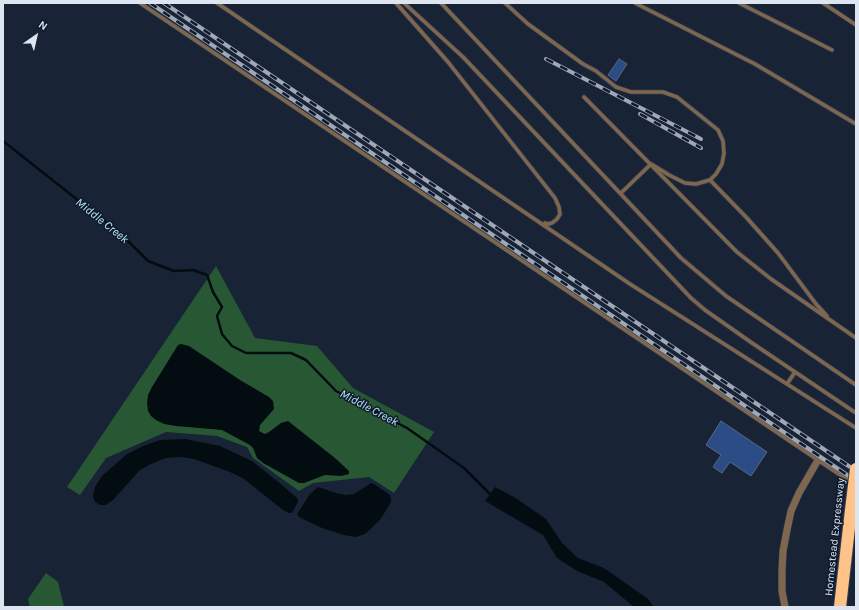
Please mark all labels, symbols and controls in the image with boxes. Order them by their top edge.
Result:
north arrow [16,16,56,56]
text: N [36,18,50,33]
water label: Middle Creek [72,195,132,247]
water label: Middle Creek [337,387,401,429]
street label: Homestead Expressway [822,477,848,597]

